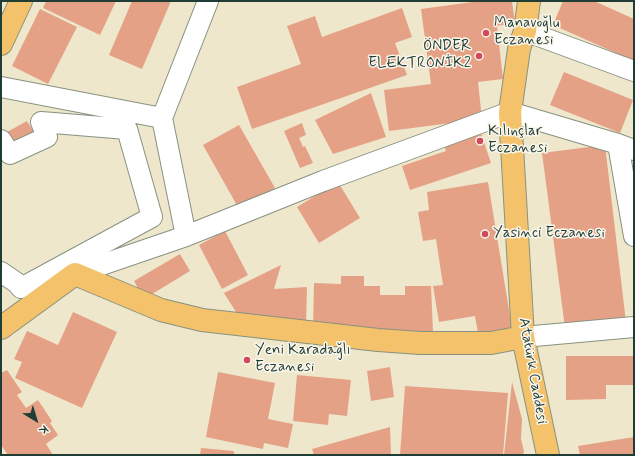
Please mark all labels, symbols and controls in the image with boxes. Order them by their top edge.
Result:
place label: Manavoğlu Eczanesi [494,15,559,50]
marker: Manavoğlu Eczanesi [481,28,491,38]
place label: ÖNDER ELEKTRONİK2 [368,38,471,73]
marker: ÖNDER ELEKTRONİK2 [474,51,484,61]
place label: Kılınçlar Eczanesi [488,123,547,158]
marker: Kılınçlar Eczanesi [475,136,485,146]
place label: Yasinci Eczanesi [493,225,605,243]
marker: Yasinci Eczanesi [480,229,490,239]
street label: Atatürk Caddesi [514,316,550,426]
place label: Yeni Karadağlı Eczanesi [255,342,351,377]
marker: Yeni Karadağlı Eczanesi [242,355,252,365]
north arrow [16,400,56,440]
text: K [36,422,51,437]

